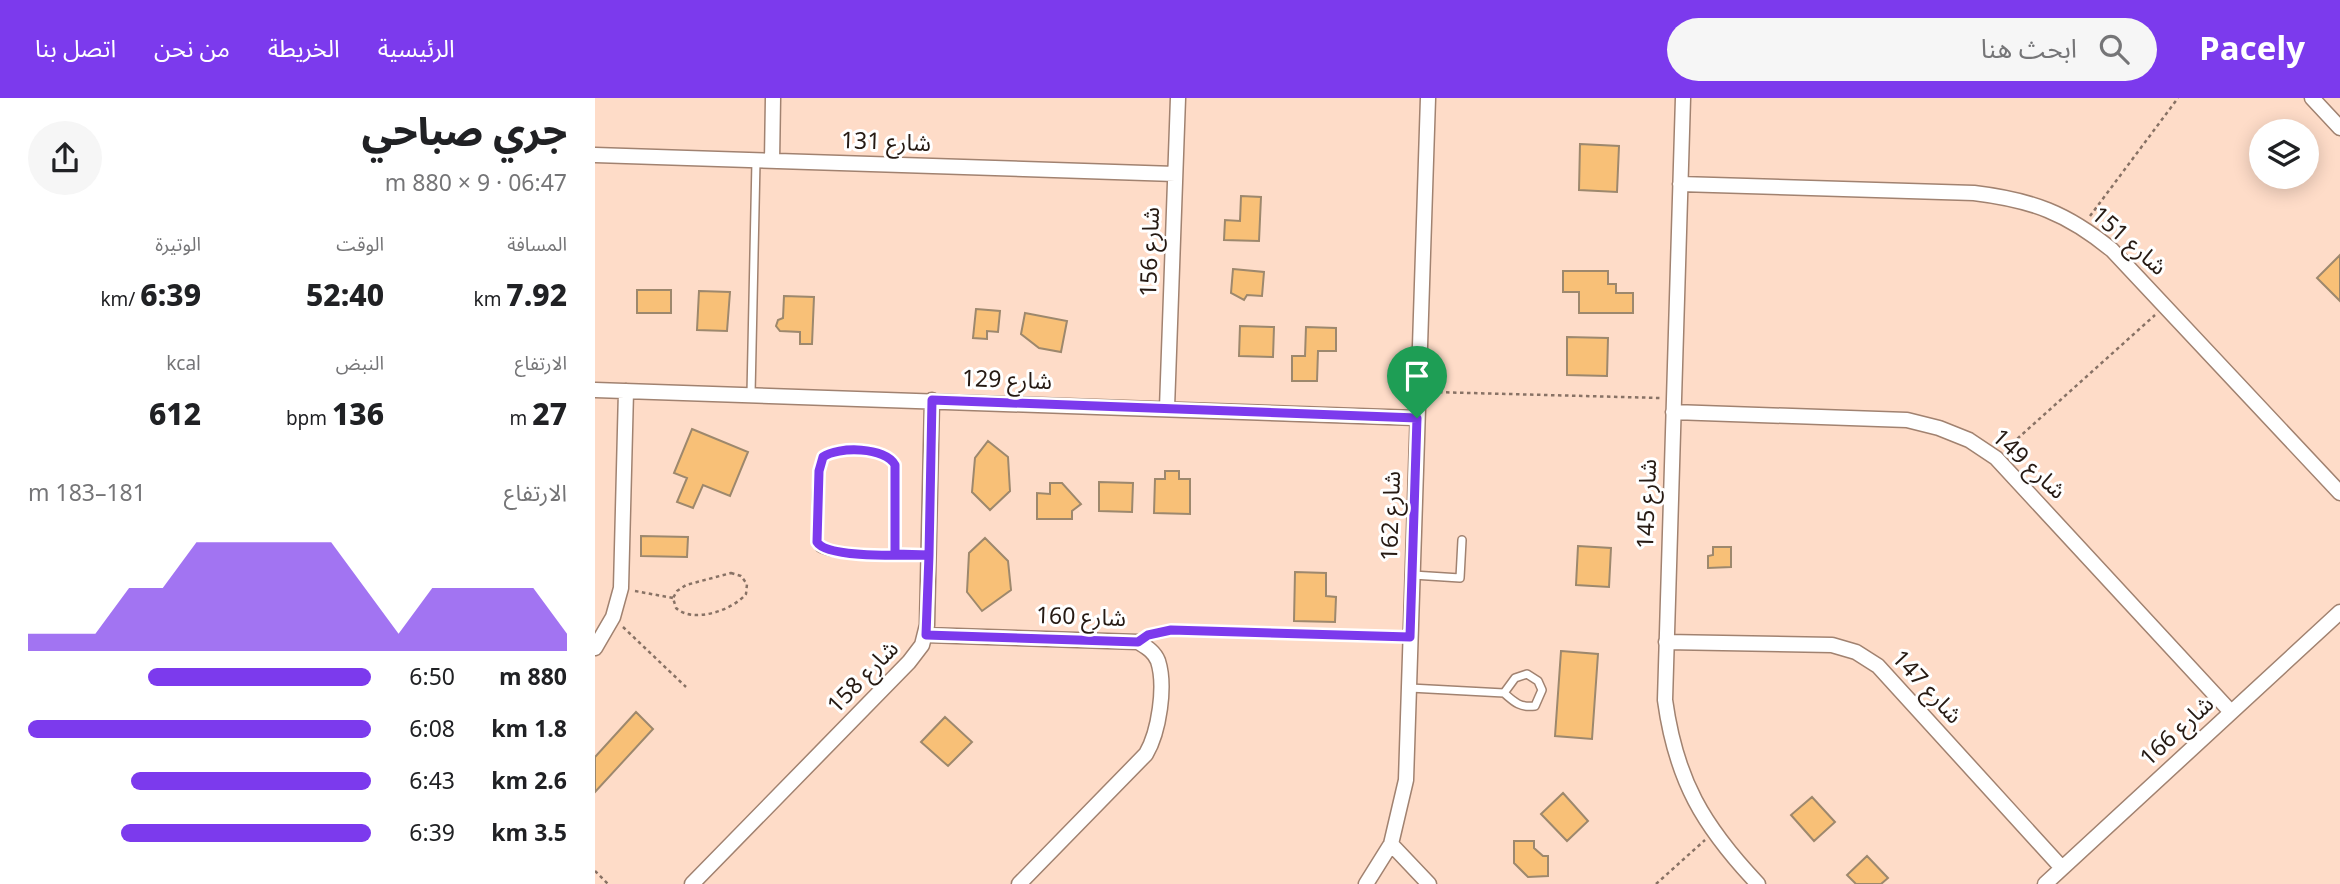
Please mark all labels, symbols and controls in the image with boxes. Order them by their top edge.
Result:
text: Pacely [2199,15,2305,84]
search box [1667,18,2157,81]
text: ابحث هنا [1981,22,2077,77]
text: اتصل بنا [35,24,116,75]
text: من نحن [154,24,230,75]
text: الخريطة [268,24,340,75]
text: الرئيسية [378,24,455,75]
icon: search [2095,30,2133,68]
text: جري صباحي [362,93,567,173]
street label: شارع 131 [840,116,932,168]
map controls [2249,119,2319,189]
button: layers [2249,119,2319,189]
button: share [28,121,102,195]
text: 06:47 · 9 × 880 m [385,159,567,208]
street label: شارع 151 [2079,193,2179,289]
street label: شارع 156 [1124,206,1176,298]
text: الوتيرة [155,225,201,265]
text: الوقت [336,225,384,265]
text: المسافة [507,225,567,265]
text: 6:39 [140,265,201,328]
text: 52:40 [306,265,384,328]
text: 7.92 [506,265,567,328]
text: /km [100,280,140,320]
text: km [473,280,506,320]
text: kcal [166,344,201,384]
text: النبض [336,344,384,384]
text: الارتفاع [515,344,567,384]
pin [1387,346,1447,418]
street label: شارع 129 [961,354,1053,406]
icon: arrive [1398,357,1436,395]
text: 612 [149,384,201,447]
text: 136 [332,384,384,447]
text: 27 [532,384,567,447]
text: bpm [286,399,332,439]
text: m [510,399,532,439]
street label: شارع 149 [1979,415,2079,513]
street label: شارع 145 [1621,458,1673,550]
text: 181–183 m [28,469,146,518]
text: الارتفاع [504,469,567,518]
street label: شارع 162 [1365,470,1417,562]
street label: شارع 160 [1035,591,1127,643]
street label: شارع 158 [814,628,912,726]
street label: شارع 147 [1878,637,1976,737]
text: 6:50 [409,653,455,702]
text: 880 m [499,653,567,702]
street label: شارع 166 [2127,682,2227,780]
text: 6:08 [409,705,455,754]
text: 1.8 km [491,705,567,754]
text: 6:43 [409,757,455,806]
text: 2.6 km [491,757,567,806]
text: 6:39 [409,809,455,858]
text: 3.5 km [491,809,567,858]

